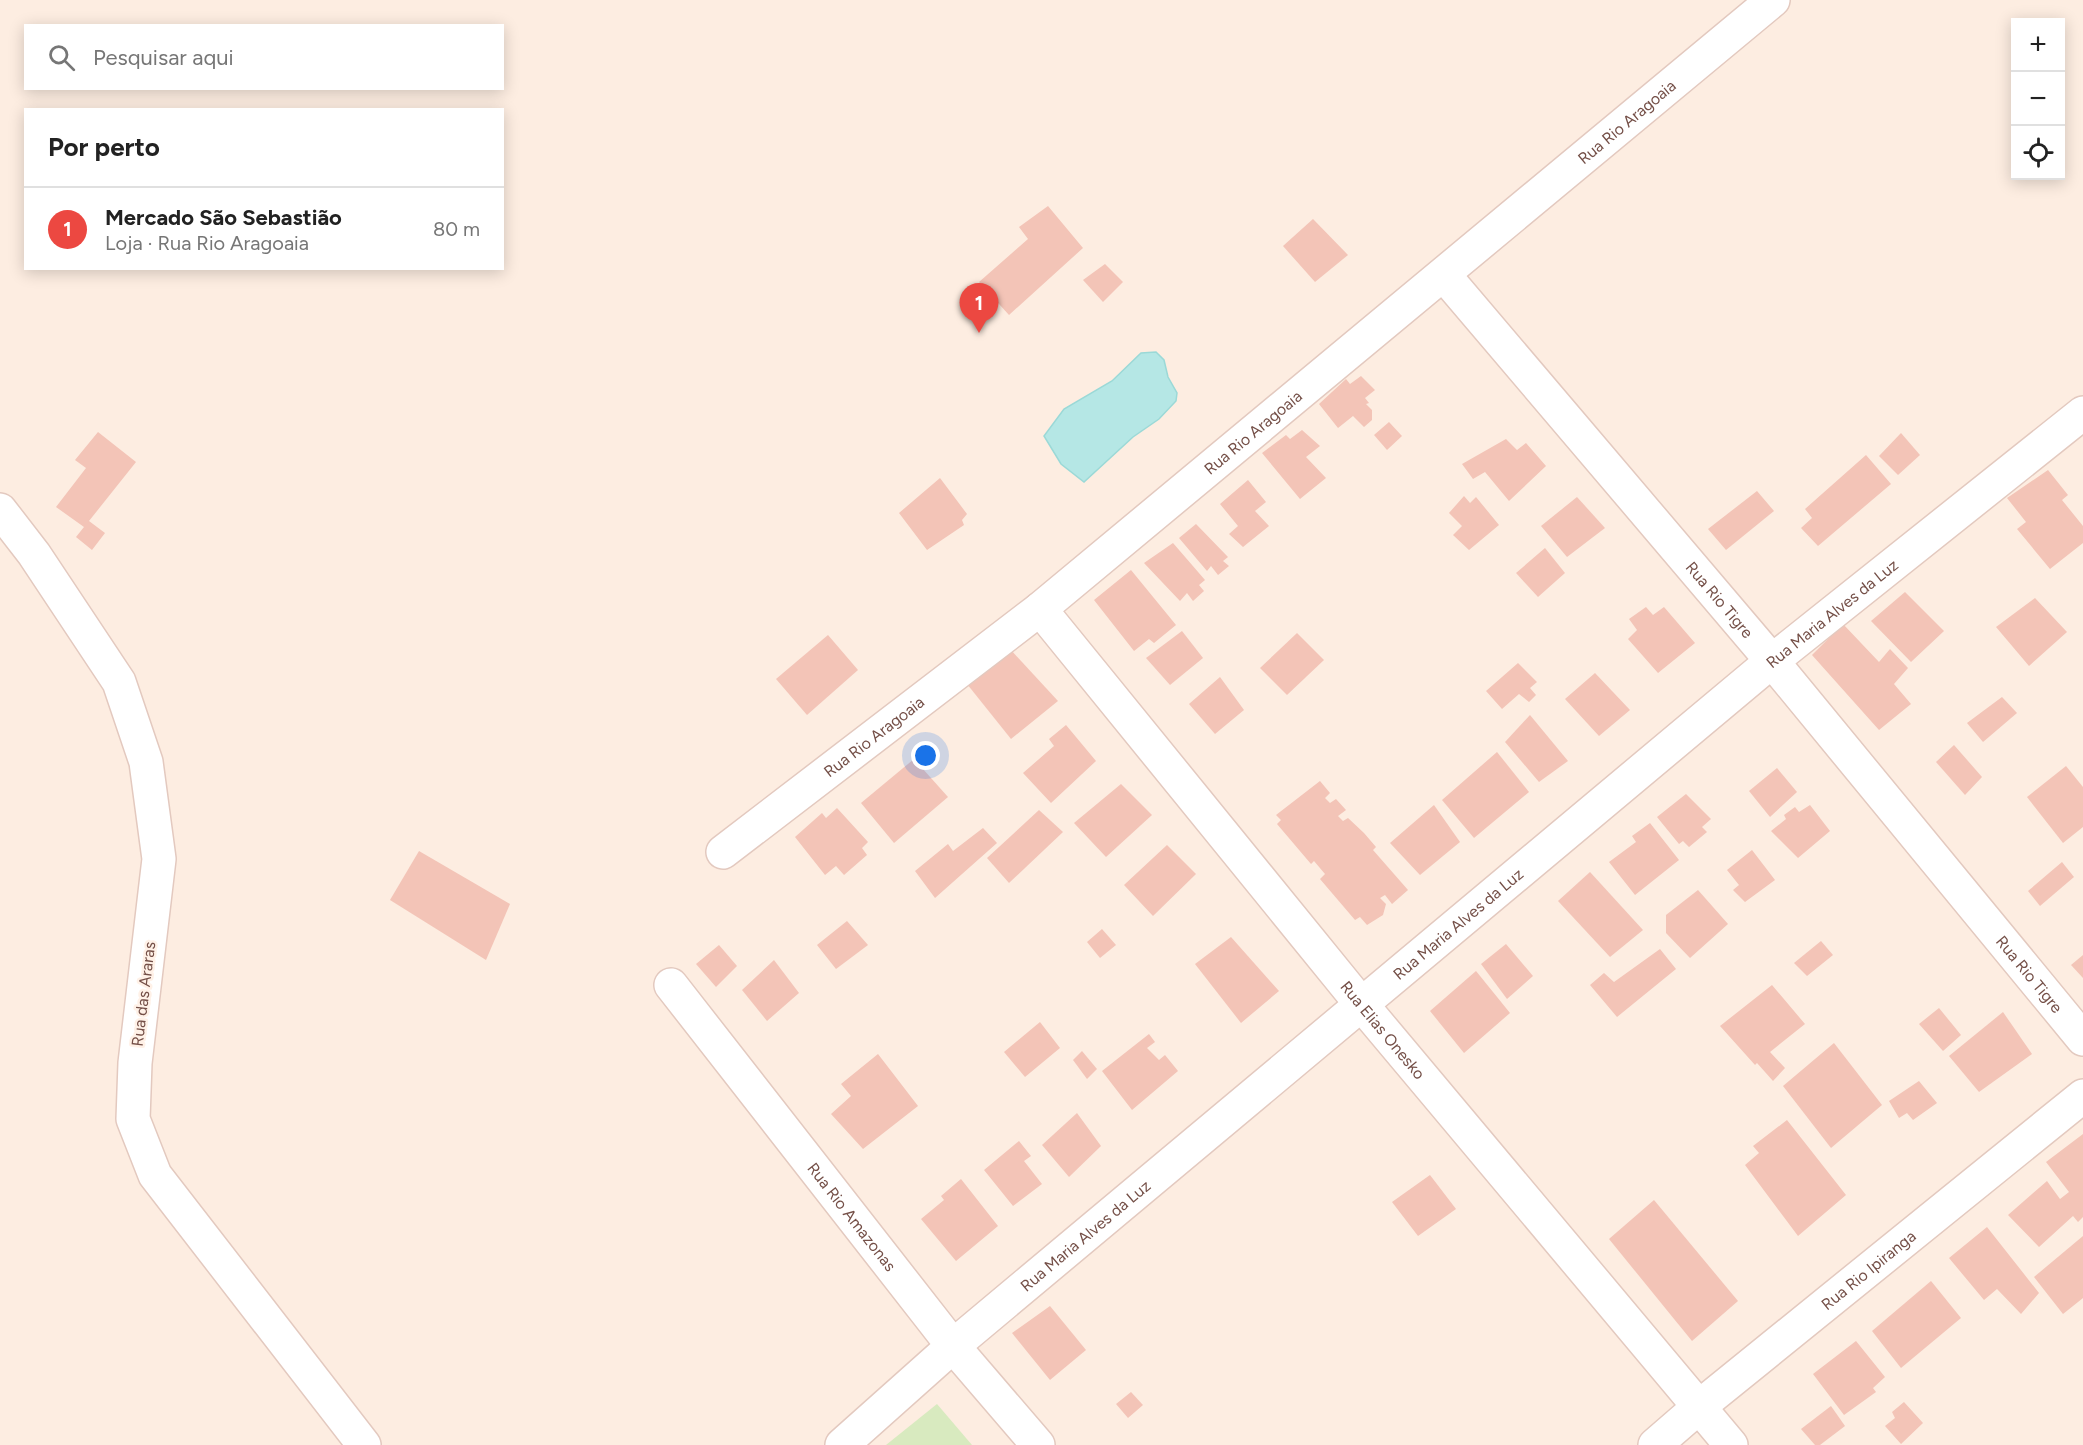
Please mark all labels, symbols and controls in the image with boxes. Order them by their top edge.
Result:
map controls [2011,18,2065,180]
button: + [2011,18,2065,72]
search box [24,24,504,90]
icon: search [45,41,78,74]
text: Pesquisar aqui [93,44,234,71]
button: − [2011,72,2065,126]
street label: Rua Rio Aragoaia [1574,76,1680,168]
button: locate [2011,126,2065,180]
text: Por perto [48,131,160,163]
text: Mercado São Sebastião [105,204,342,231]
text: 1 [63,217,72,241]
text: 80 m [433,217,480,241]
text: Loja · Rua Rio Aragoaia [105,231,309,255]
pin: 1 [960,284,998,333]
street label: Rua Rio Aragoaia [1200,387,1306,479]
street label: Rua Maria Alves da Luz [1762,555,1902,672]
street label: Rua Rio Tigre [1682,558,1757,642]
street label: Rua Rio Aragoaia [820,692,928,781]
your location [911,741,940,770]
street label: Rua Maria Alves da Luz [1389,864,1527,984]
street label: Rua Rio Tigre [1992,932,2067,1017]
street label: Rua das Araras [128,941,159,1048]
street label: Rua Elias Onesko [1336,977,1429,1083]
street label: Rua Rio Amazonas [803,1159,900,1275]
street label: Rua Maria Alves da Luz [1017,1176,1154,1296]
street label: Rua Rio Ipiranga [1818,1226,1920,1314]

